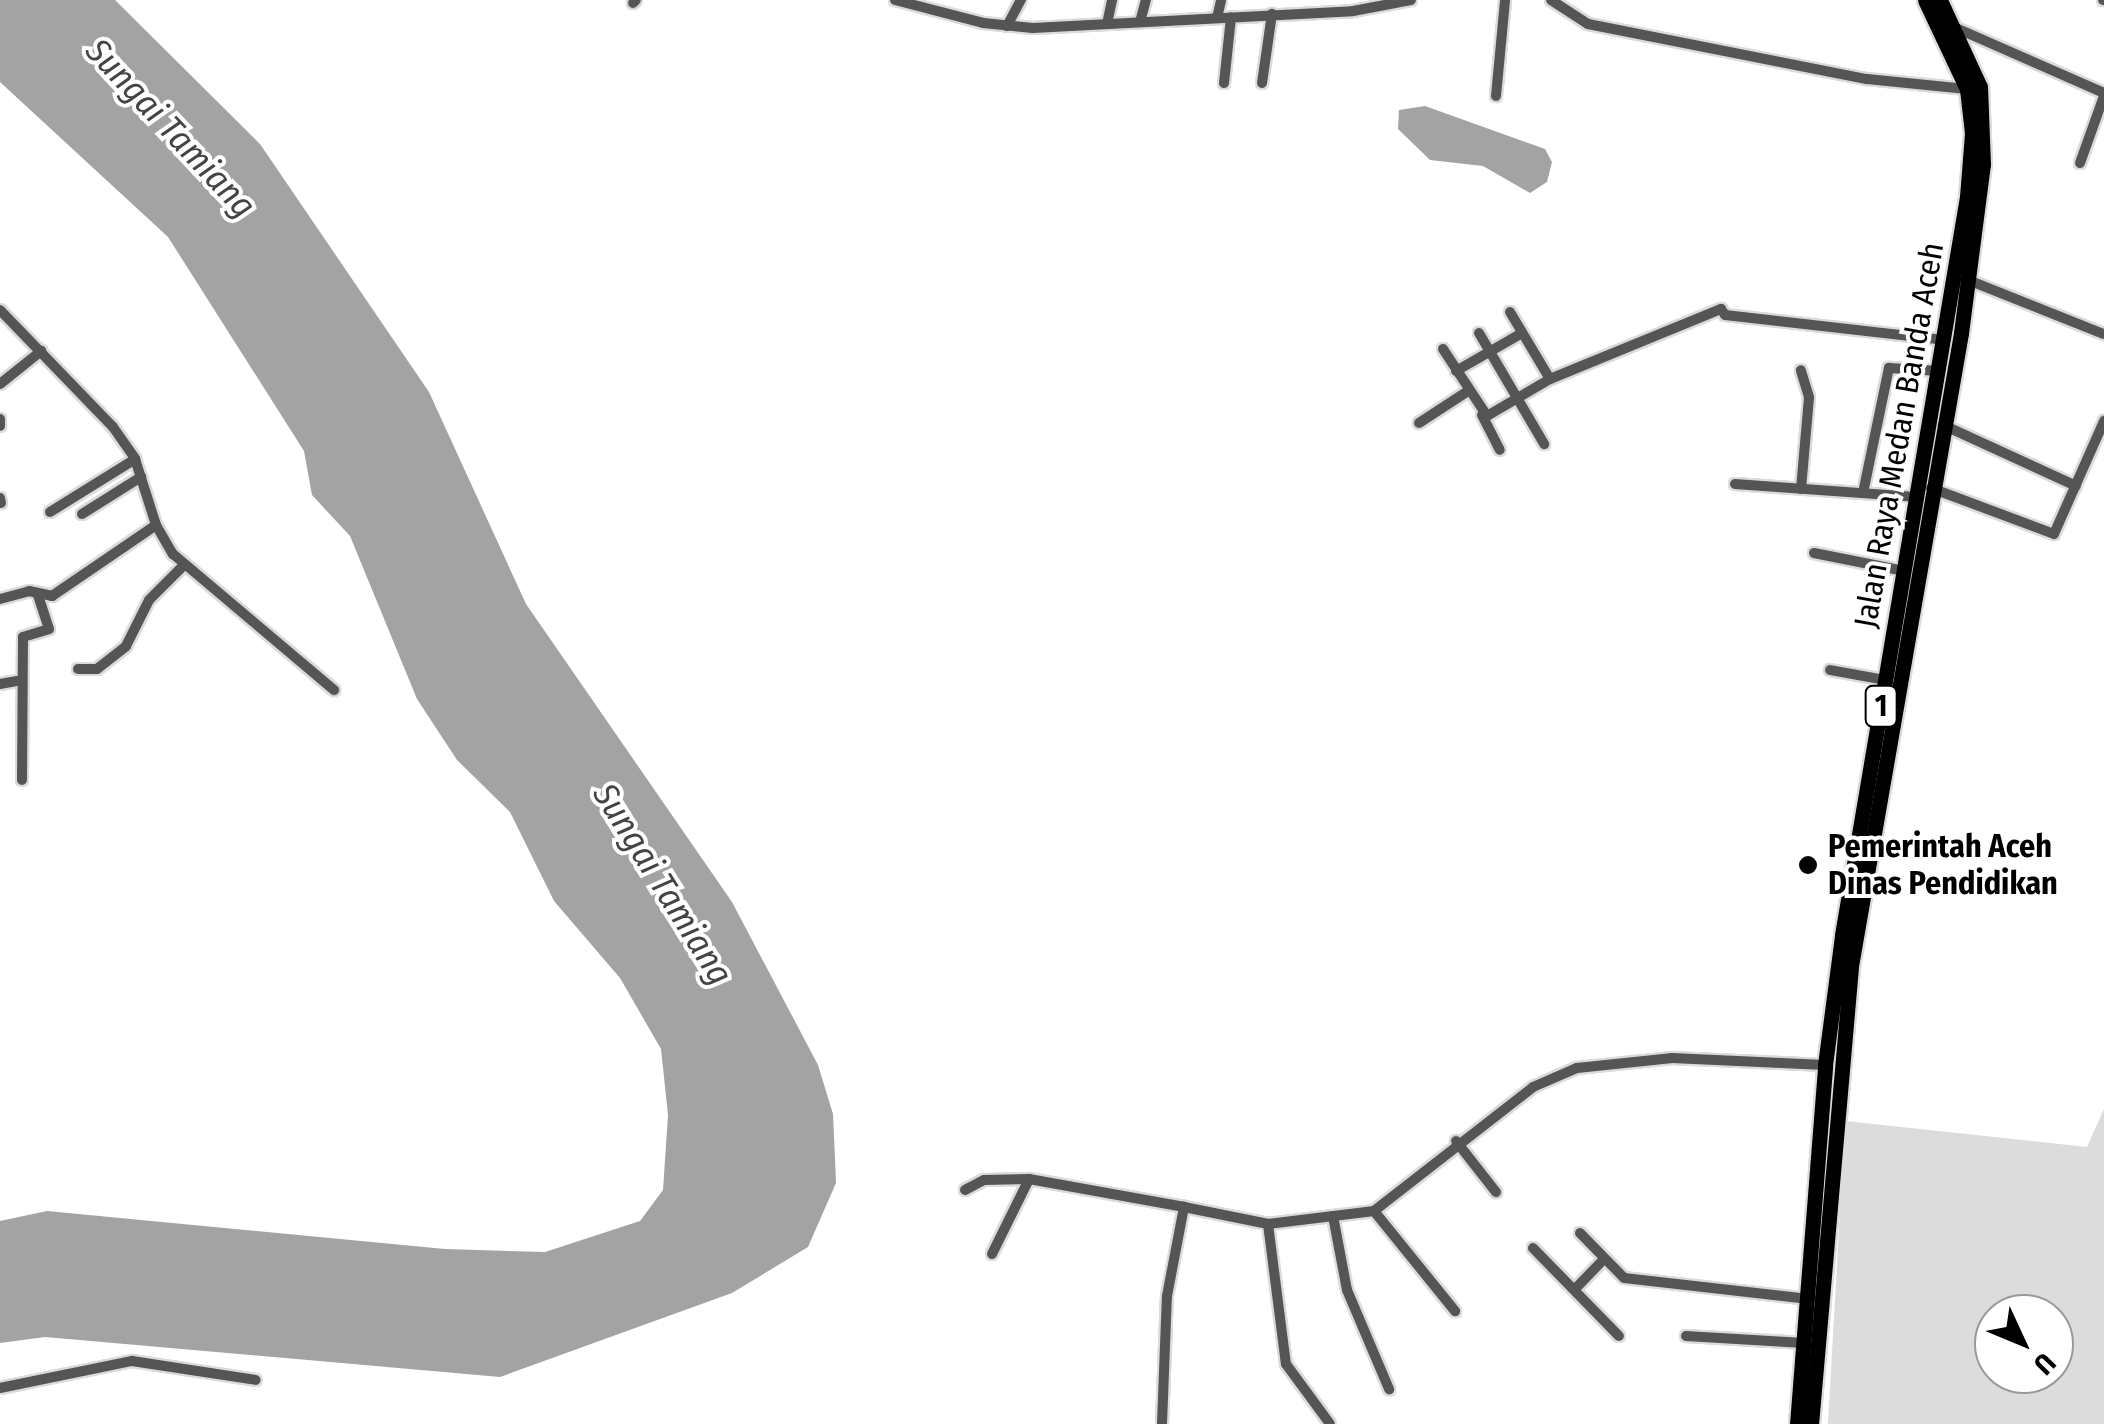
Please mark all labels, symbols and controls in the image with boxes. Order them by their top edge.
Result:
water label: Sungai Tamiang [77,30,265,226]
street label: Jalan Raya Medan Banda Aceh [1846,239,1952,631]
road number: 1 [1864,681,1898,731]
water label: Sungai Tamiang [584,776,742,992]
place label: Pemerintah Aceh Dinas Pendidikan [1828,828,2058,903]
marker: Pemerintah Aceh Dinas Pendidikan [1797,854,1819,876]
north arrow [1974,1294,2074,1394]
text: U [2027,1346,2062,1381]

